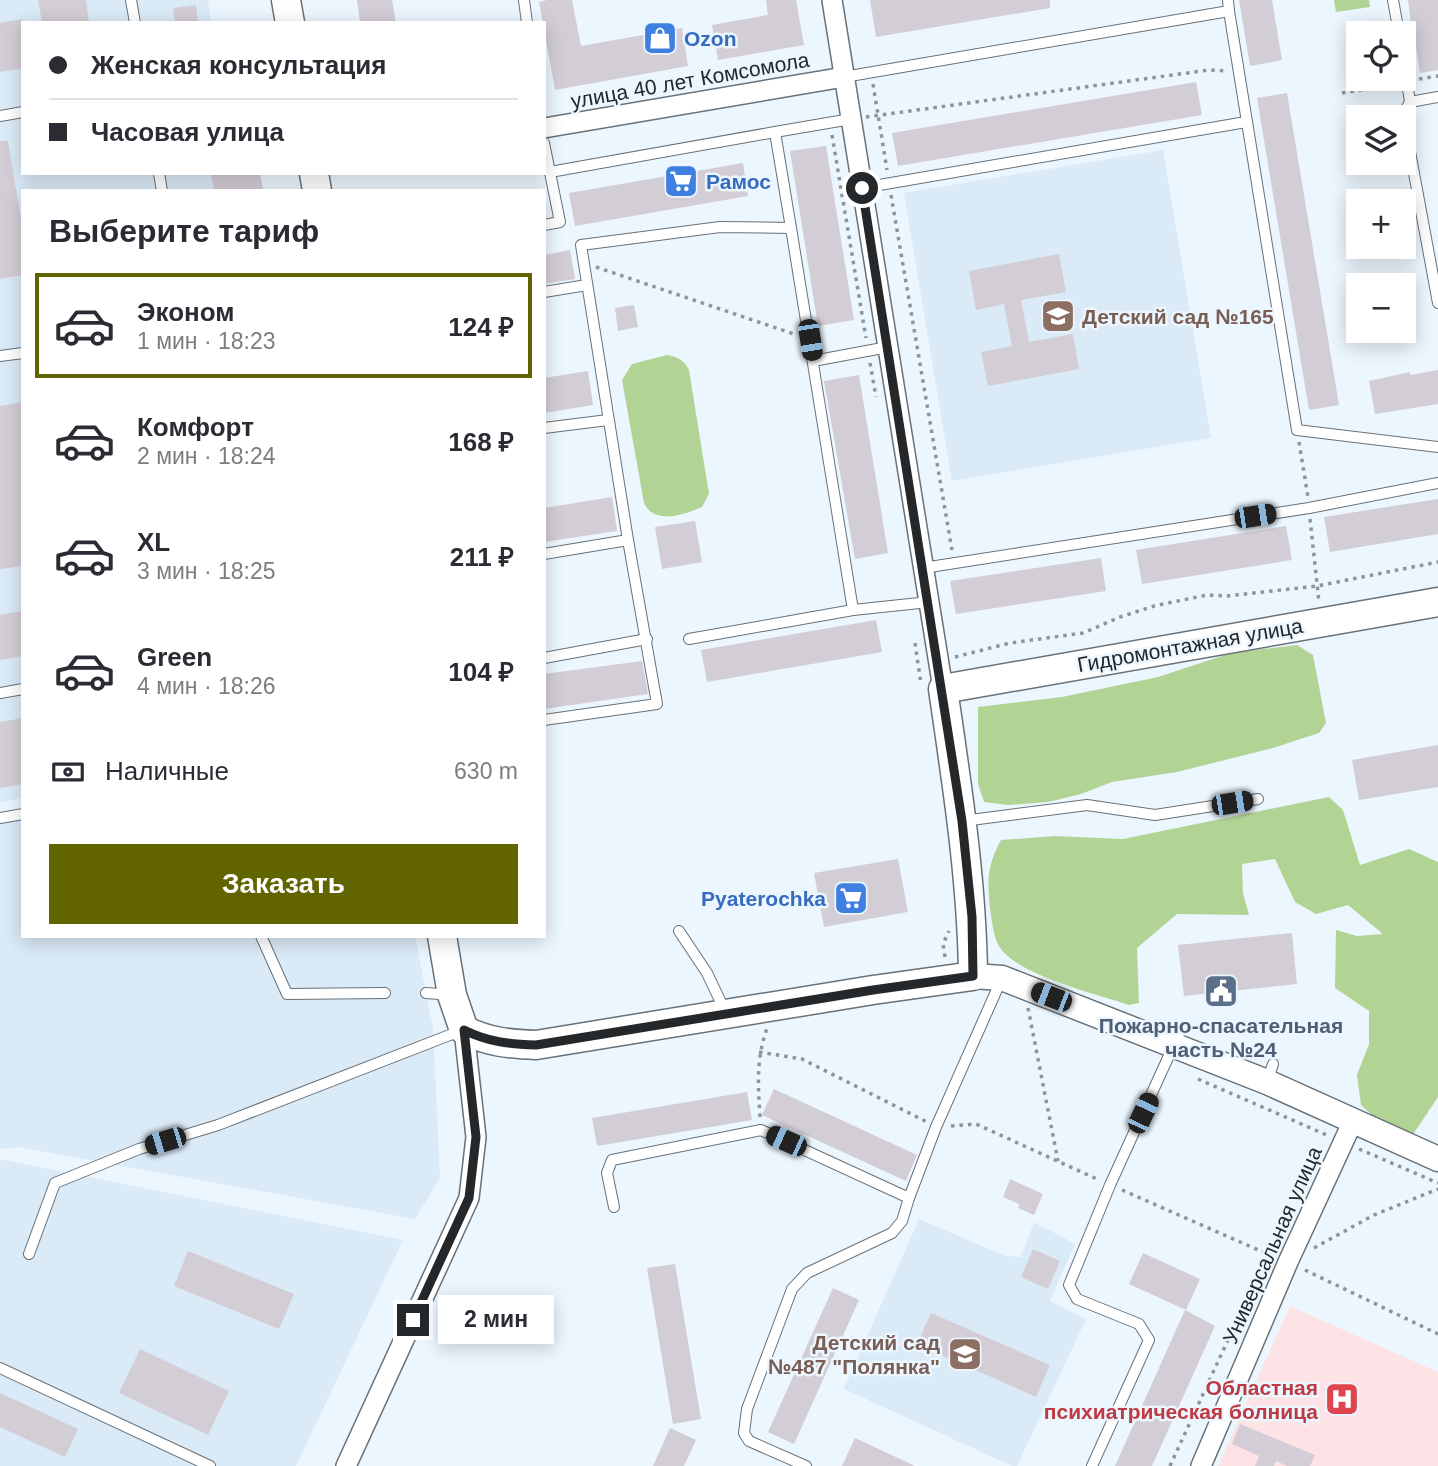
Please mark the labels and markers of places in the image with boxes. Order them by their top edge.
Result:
shop icon: Ozon [641,19,679,57]
place label: Ozon [684,27,737,50]
supermarket icon: Рамос [662,162,700,200]
place label: Рамос [706,170,771,193]
school or university icon: Детский сад №165 [1039,297,1077,335]
place label: Детский сад №165 [1082,305,1274,328]
supermarket icon: Pyaterochka [832,879,870,917]
place label: Pyaterochka [701,887,826,910]
public building icon: Пожарно-спасательная часть №24 [1202,972,1240,1010]
place label: Пожарно-спасательная часть №24 [1099,1014,1343,1061]
place label: Детский сад №487 "Полянка" [768,1331,940,1378]
school or university icon: Детский сад №487 "Полянка" [946,1335,984,1373]
place label: Областная психиатрическая болница [1044,1376,1318,1423]
hospital icon: Областная психиатрическая болница [1323,1380,1361,1418]

